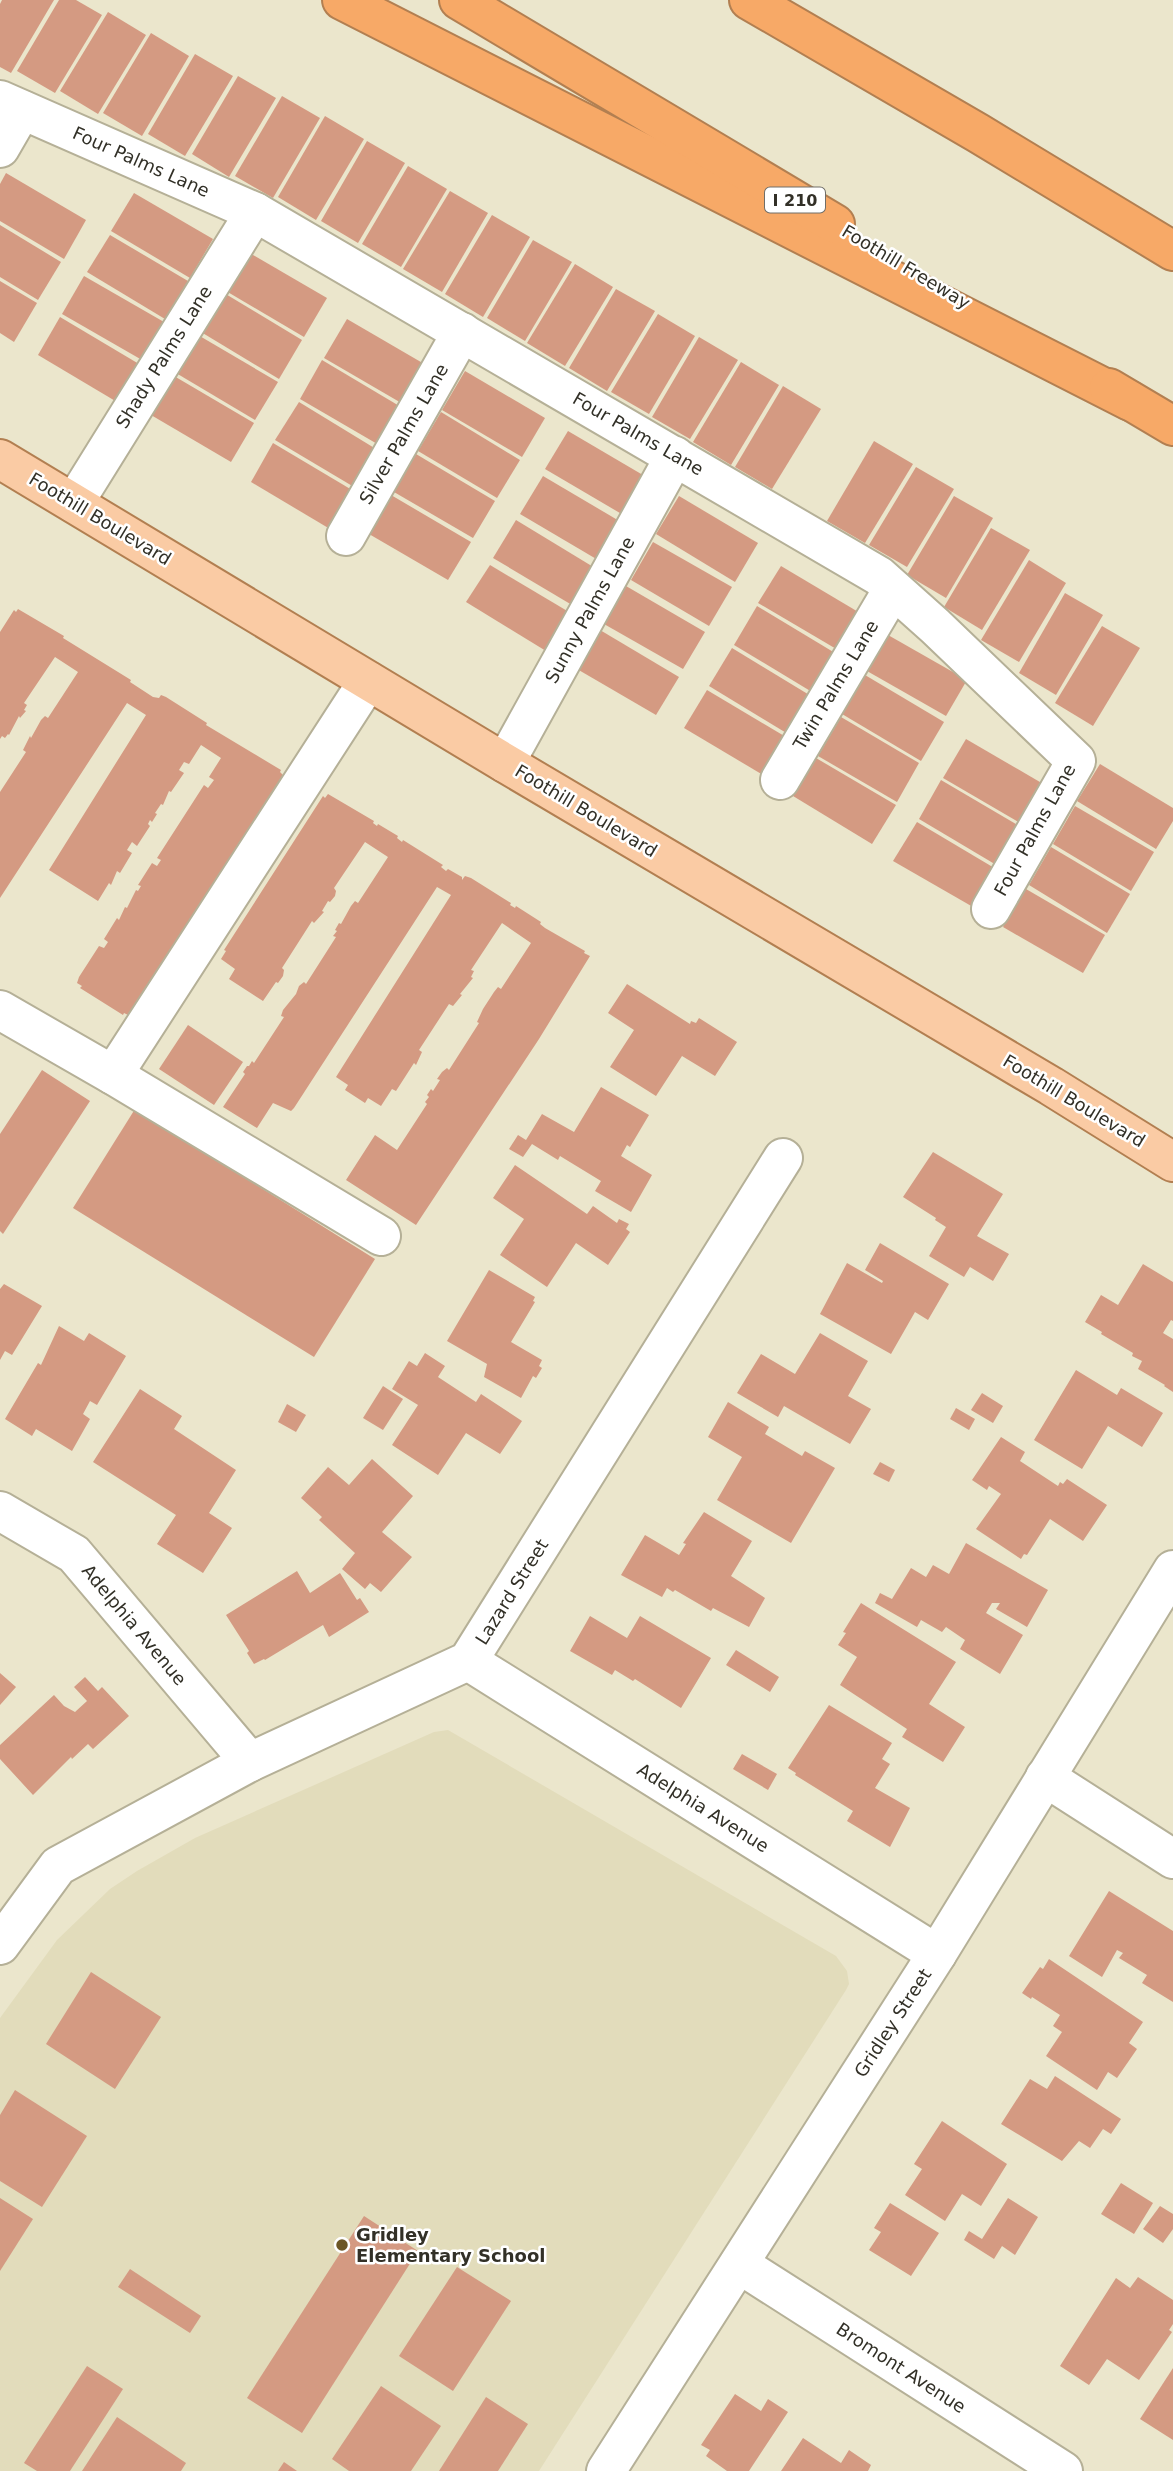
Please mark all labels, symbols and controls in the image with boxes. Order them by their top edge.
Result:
street label: Four Palms Lane [70,122,213,201]
road number: I 210 [765,188,825,212]
street label: Foothill Freeway [838,220,974,313]
street label: Shady Palms Lane [111,282,216,432]
street label: Silver Palms Lane [355,360,452,508]
street label: Four Palms Lane [569,388,707,480]
street label: Foothill Boulevard [25,468,175,569]
street label: Sunny Palms Lane [541,533,639,687]
street label: Twin Palms Lane [788,616,882,754]
street label: Foothill Boulevard [511,760,661,861]
street label: Four Palms Lane [990,760,1080,899]
street label: Foothill Boulevard [999,1050,1149,1151]
street label: Lazard Street [471,1535,552,1648]
street label: Adelphia Avenue [78,1560,191,1689]
street label: Adelphia Avenue [634,1759,773,1856]
street label: Gridley Street [850,1965,935,2081]
place label: Gridley Elementary School [356,2224,545,2266]
marker: Gridley Elementary School [334,2237,350,2253]
street label: Bromont Avenue [833,2318,970,2417]

